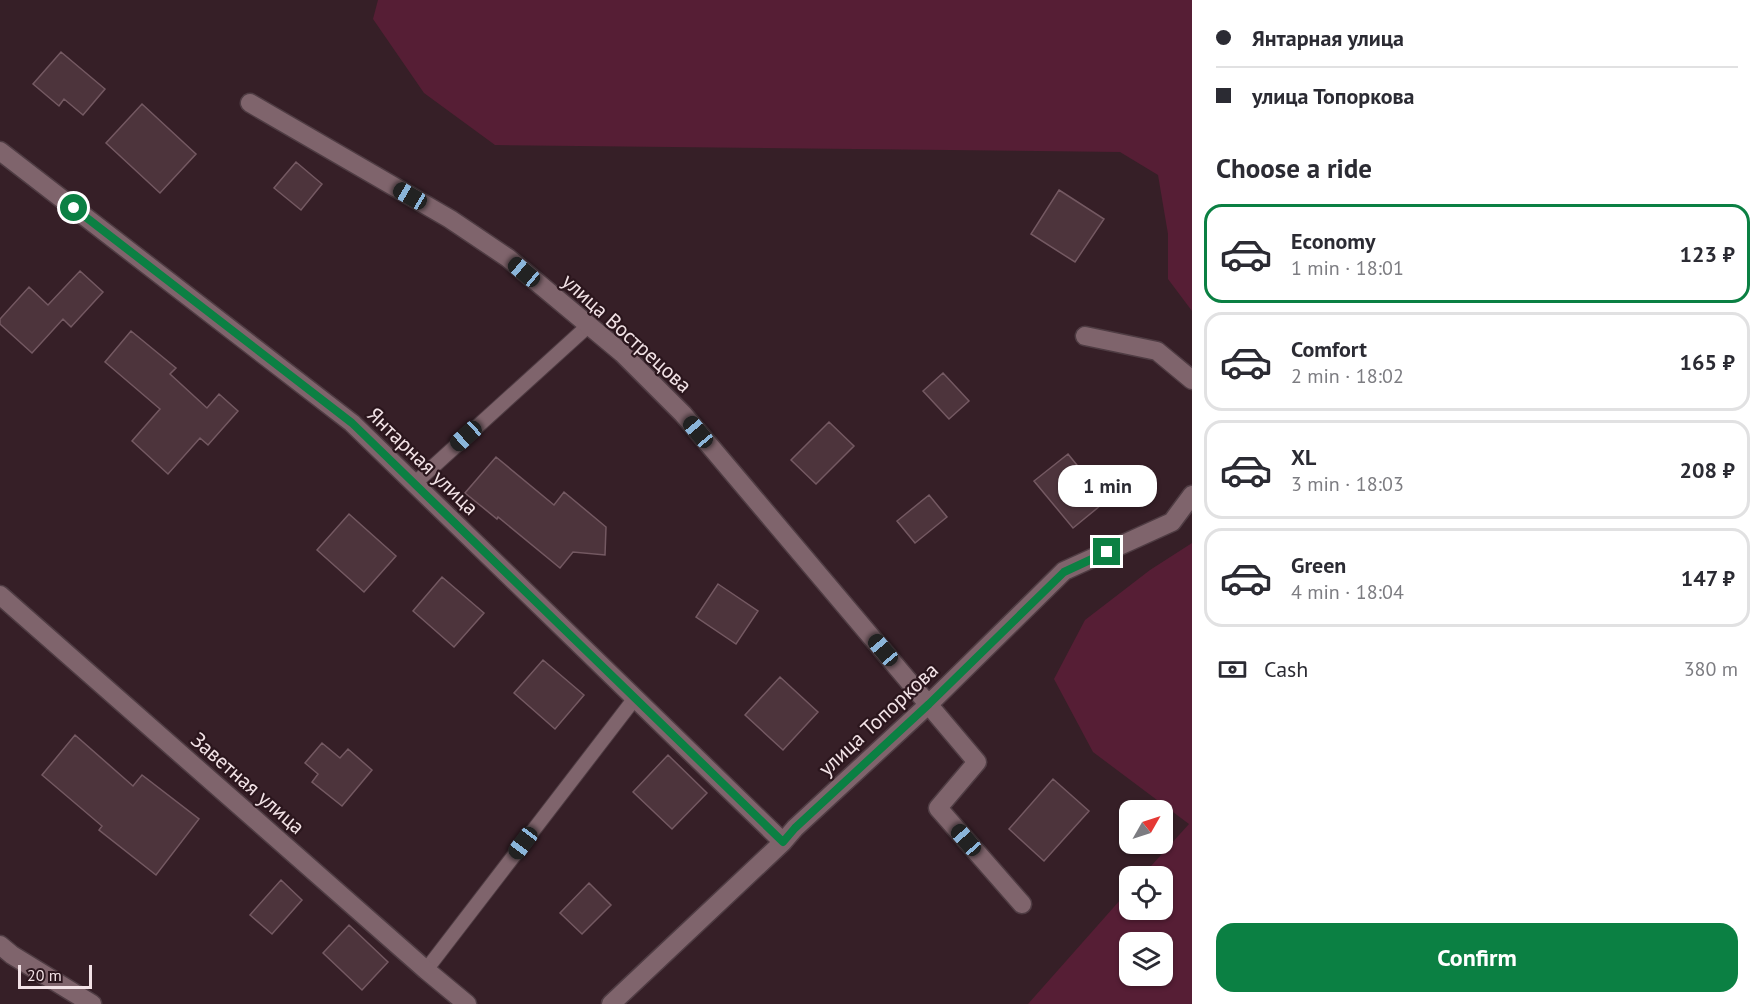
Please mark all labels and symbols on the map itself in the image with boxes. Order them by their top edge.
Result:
car [390,179,430,213]
route start [60,194,87,221]
car [504,254,544,290]
street label: улица Вострецова [556,268,698,398]
street label: Янтарная улица [362,401,484,521]
car [680,412,716,452]
car [447,417,485,455]
callout: 1 min [1058,465,1156,507]
route end [1093,538,1120,565]
car [865,630,901,670]
street label: улица Топоркова [812,656,944,782]
street label: Заветная улица [186,726,310,840]
north arrow [1119,800,1173,854]
car [947,821,985,859]
car [505,823,541,863]
scale bar [18,962,92,990]

